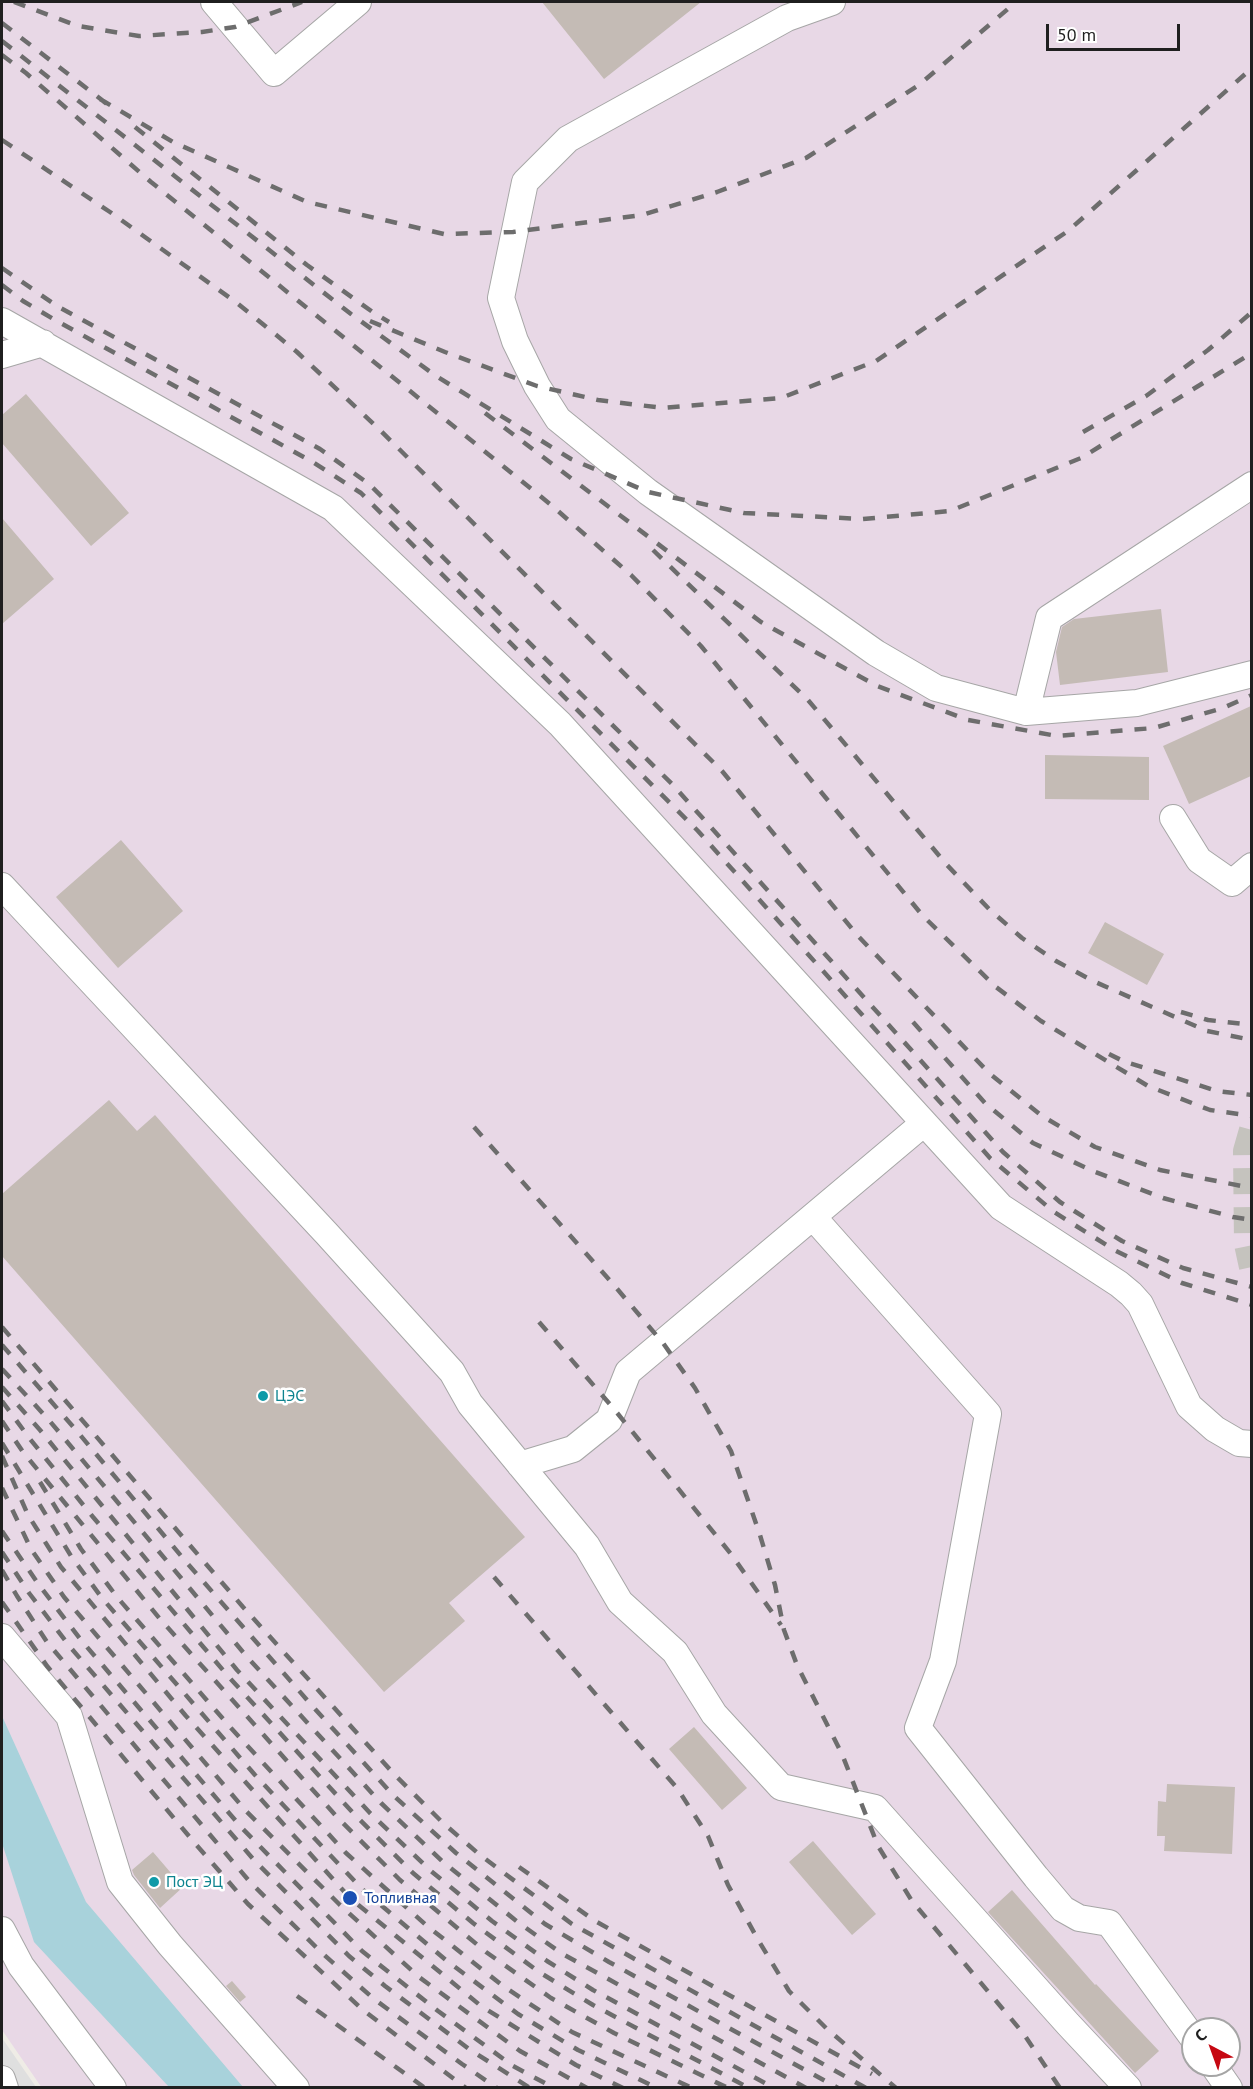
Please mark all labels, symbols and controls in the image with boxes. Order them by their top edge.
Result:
scale bar [1049,12,1182,50]
text: 50 m [1057,23,1096,46]
place label: ЦЭС [275,1386,304,1406]
marker: ЦЭС [256,1389,270,1403]
place label: Пост ЭЦ [166,1872,223,1892]
marker: Пост ЭЦ [147,1875,161,1889]
place label: Топливная [364,1888,437,1908]
marker: Топливная [341,1889,359,1907]
north arrow [1181,2017,1241,2077]
text: С [1191,2024,1210,2045]

